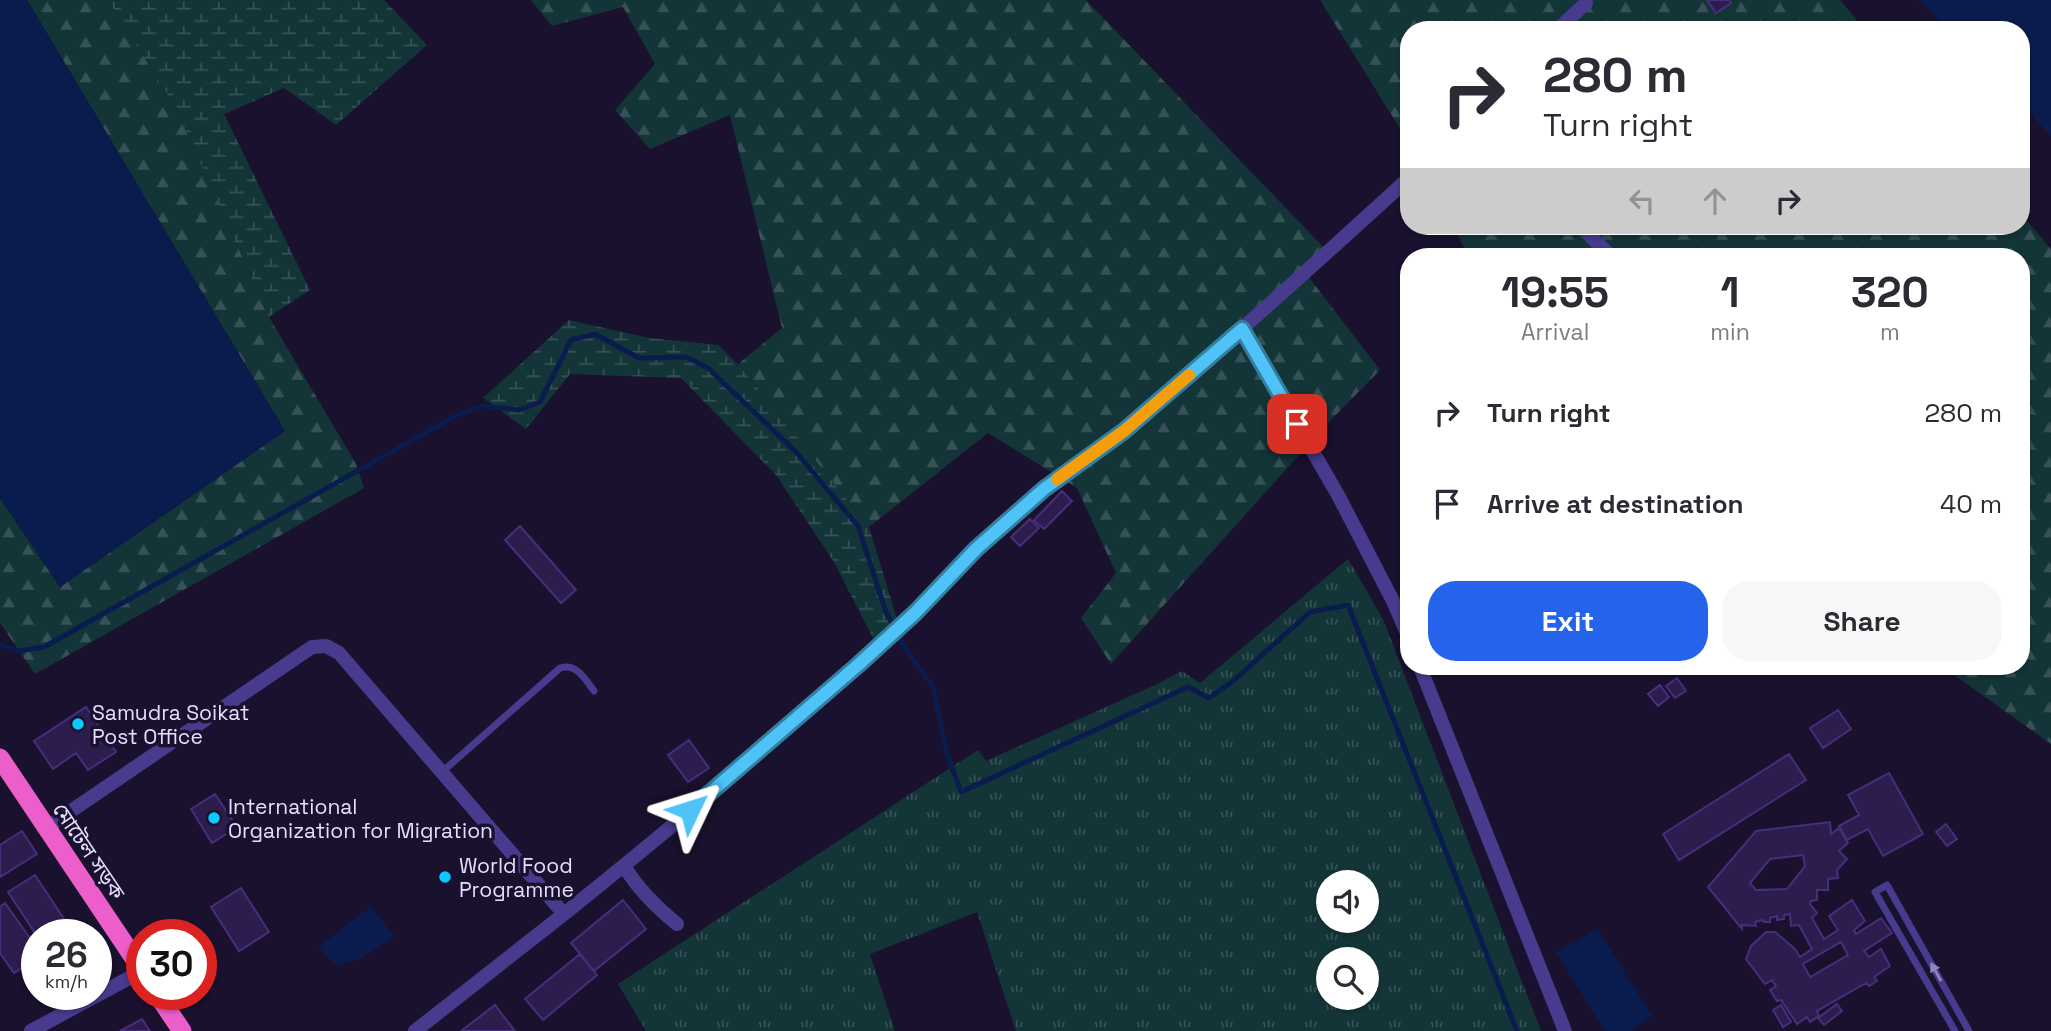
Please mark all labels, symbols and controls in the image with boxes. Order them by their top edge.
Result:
text: 280 m [1543,44,1688,106]
icon: right [1428,49,1519,140]
text: Turn right [1543,105,1693,145]
icon: left [1623,182,1661,220]
icon: ahead [1696,182,1734,220]
icon: right [1769,182,1807,220]
text: 19:55 [1501,266,1609,319]
text: 1 [1721,266,1740,319]
text: 320 [1851,266,1929,319]
text: Arrival [1521,317,1589,347]
text: min [1710,317,1750,347]
text: m [1880,317,1900,347]
pin [1267,394,1327,454]
icon: right [1428,394,1466,432]
text: Turn right [1487,396,1611,430]
text: 280 m [1924,396,2002,430]
icon: arrive [1278,405,1316,443]
icon: arrive [1428,485,1466,523]
text: Arrive at destination [1487,487,1744,521]
text: 40 m [1940,487,2002,521]
button: Exit [1428,581,1708,661]
button: Share [1722,581,2002,661]
place label: Samudra Soikat Post Office [92,699,249,750]
marker: Samudra Soikat Post Office [70,716,86,732]
position arrow [653,773,727,847]
place label: International Organization for Migration [228,793,493,844]
street label: মোটেল সড়ক [47,798,132,905]
marker: International Organization for Migration [206,810,222,826]
place label: World Food Programme [459,852,574,903]
marker: World Food Programme [437,869,453,885]
map controls [1316,870,1379,1010]
button: sound [1316,870,1379,933]
speed limit sign: 30 [126,919,217,1010]
text: 26 [45,933,88,977]
button: search [1316,947,1379,1010]
one-way arrow [1930,962,1942,981]
text: km/h [45,970,88,993]

